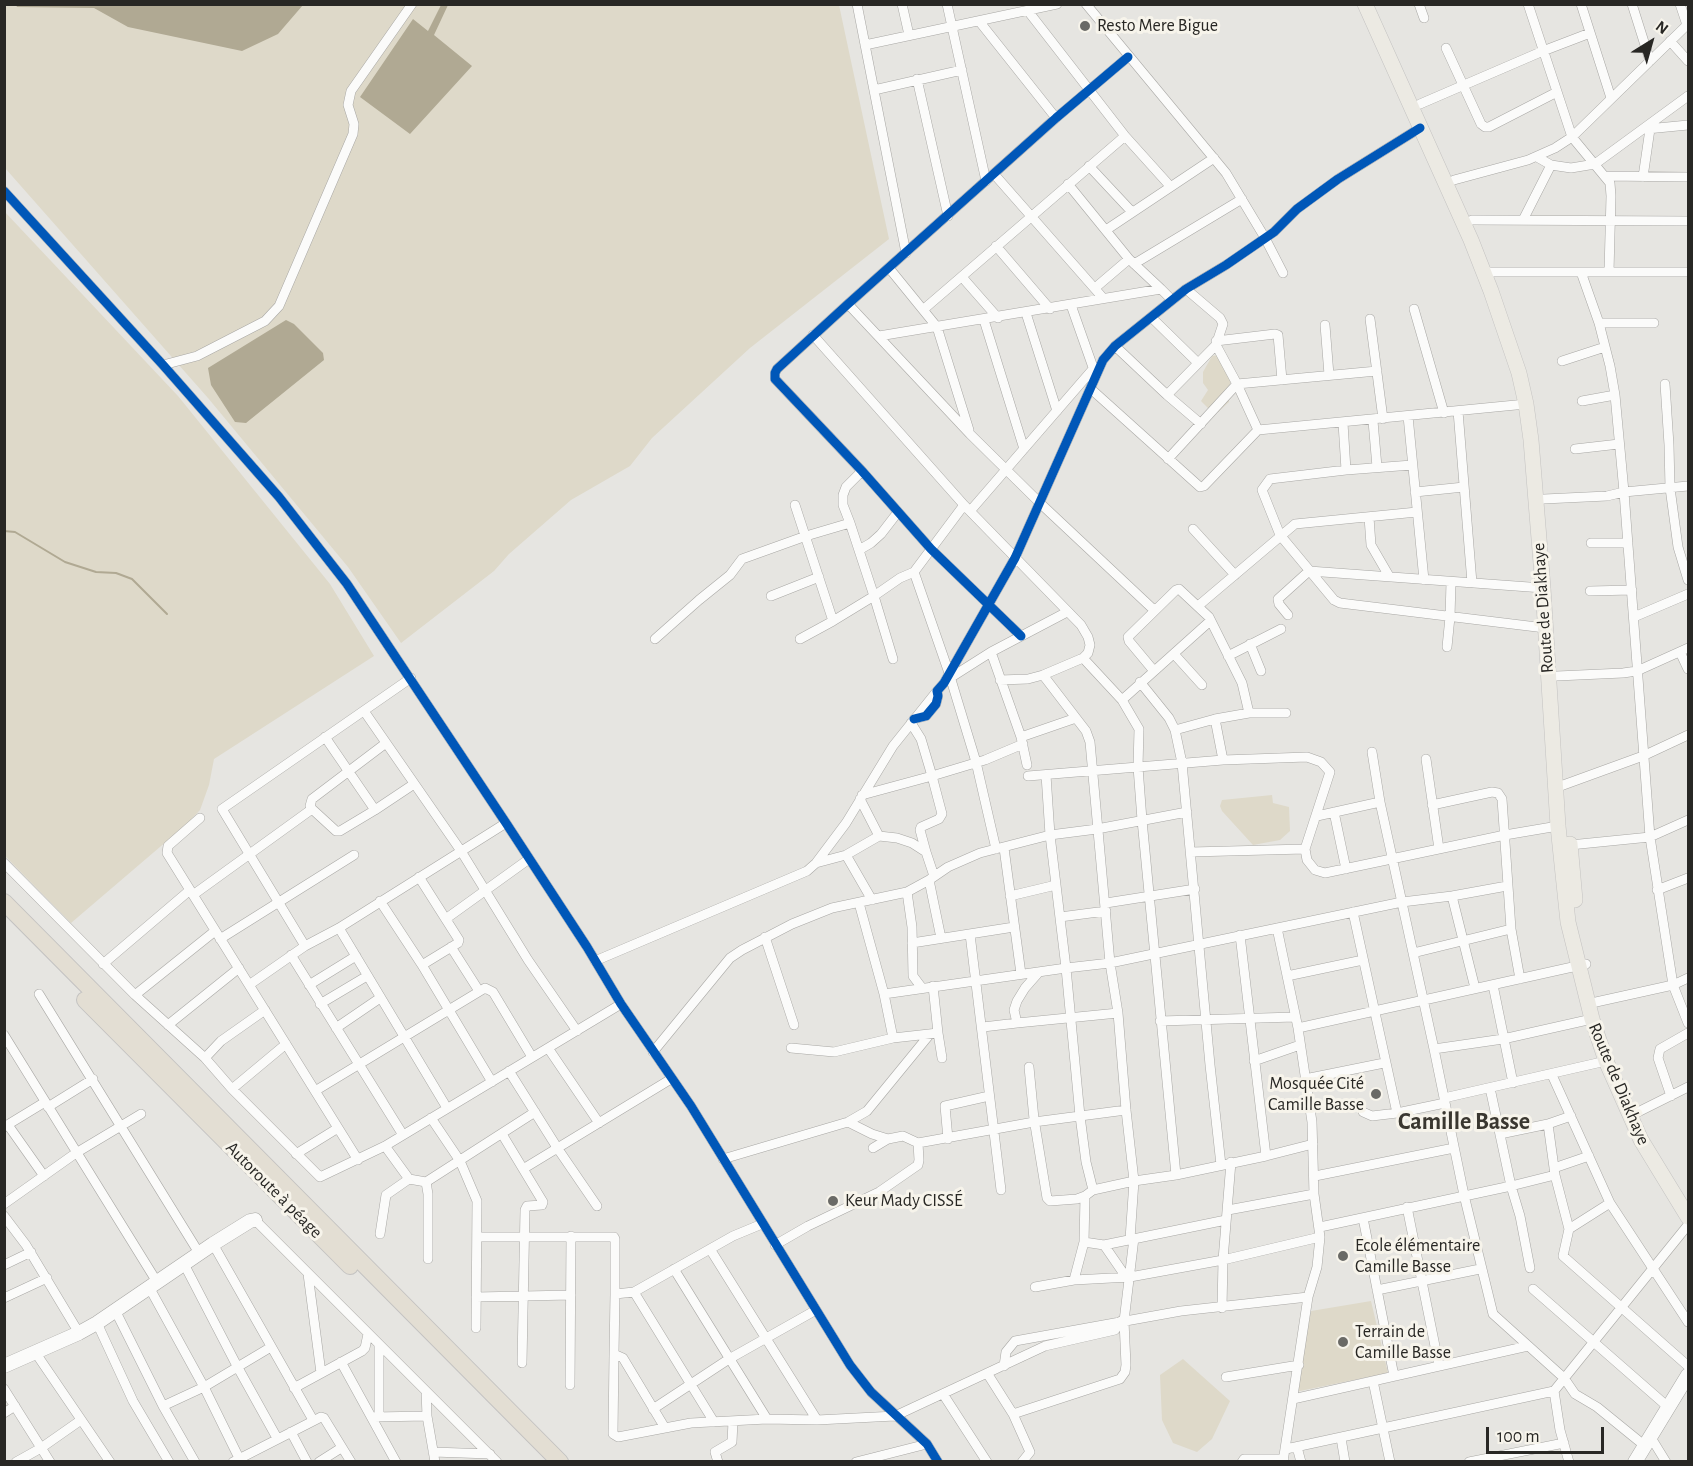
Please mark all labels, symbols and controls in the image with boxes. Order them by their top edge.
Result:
north arrow [1621,12,1681,72]
place label: Resto Mere Bigue [1097,15,1218,37]
text: N [1653,18,1671,37]
marker: Resto Mere Bigue [1078,19,1092,33]
street label: Route de Diakhaye [1528,542,1558,674]
street label: Route de Diakhaye [1584,1020,1654,1148]
place label: Mosquée Cité Camille Basse [1268,1073,1364,1116]
marker: Mosquée Cité Camille Basse [1369,1087,1383,1101]
district label: Camille Basse [1398,1108,1530,1136]
street label: Autoroute à péage [221,1137,327,1243]
place label: Keur Mady CISSÉ [845,1190,963,1212]
marker: Keur Mady CISSÉ [826,1194,840,1208]
place label: Ecole élémentaire Camille Basse [1355,1235,1480,1278]
marker: Ecole élémentaire Camille Basse [1336,1249,1350,1263]
place label: Terrain de Camille Basse [1355,1321,1451,1364]
marker: Terrain de Camille Basse [1336,1335,1350,1349]
scale bar [1489,1415,1608,1453]
text: 100 m [1497,1428,1540,1446]

